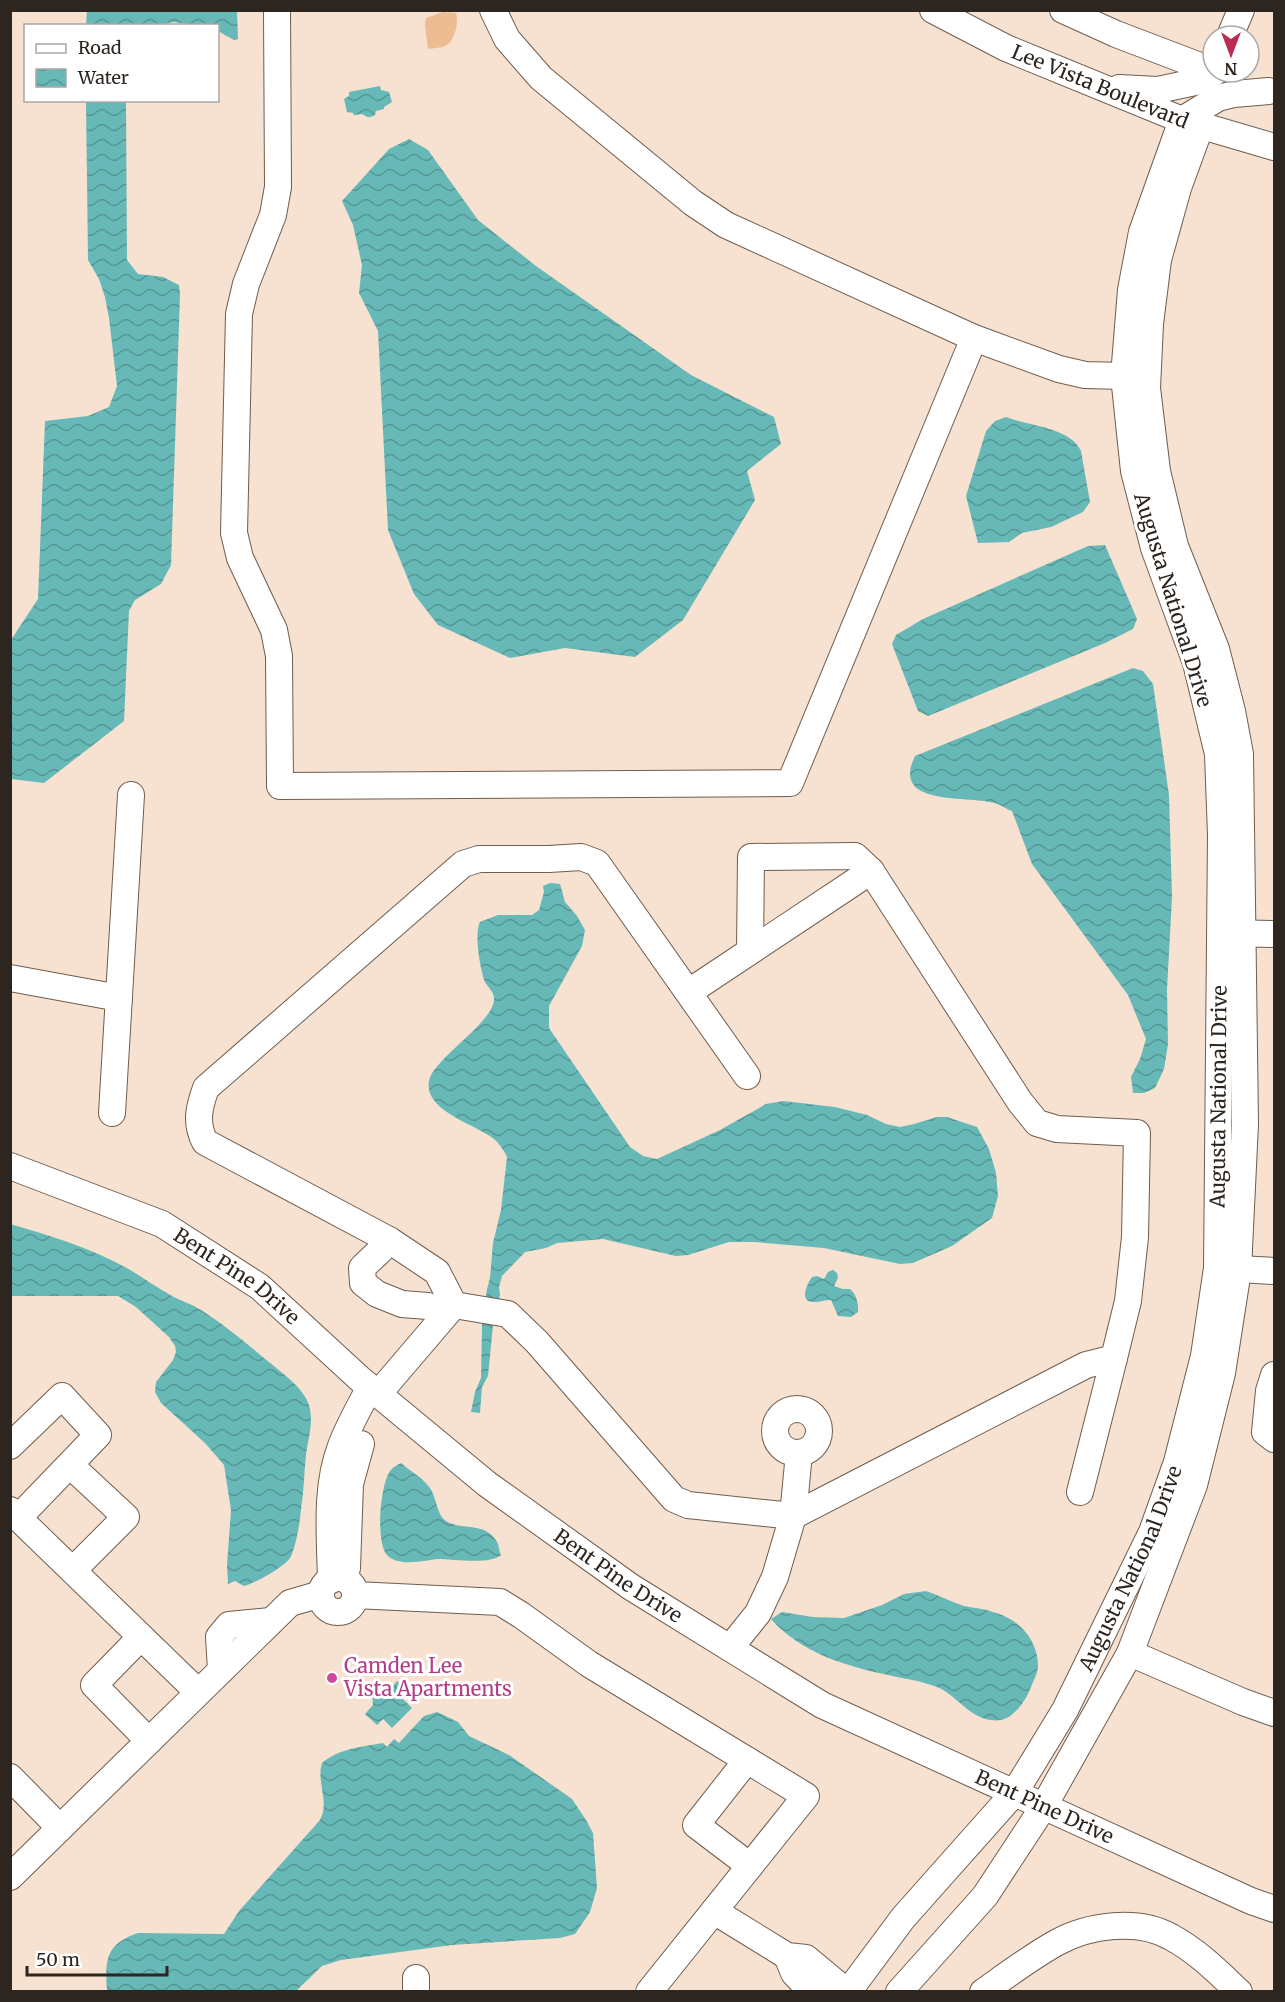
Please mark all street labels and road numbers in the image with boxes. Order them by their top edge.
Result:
street label: Lee Vista Boulevard [1008,39,1192,133]
street label: Augusta National Drive [1129,489,1218,710]
street label: Augusta National Drive [1205,985,1232,1209]
street label: Bent Pine Drive [169,1222,305,1329]
street label: Augusta National Drive [1073,1462,1187,1676]
street label: Bent Pine Drive [549,1523,687,1628]
street label: Bent Pine Drive [971,1764,1118,1849]

